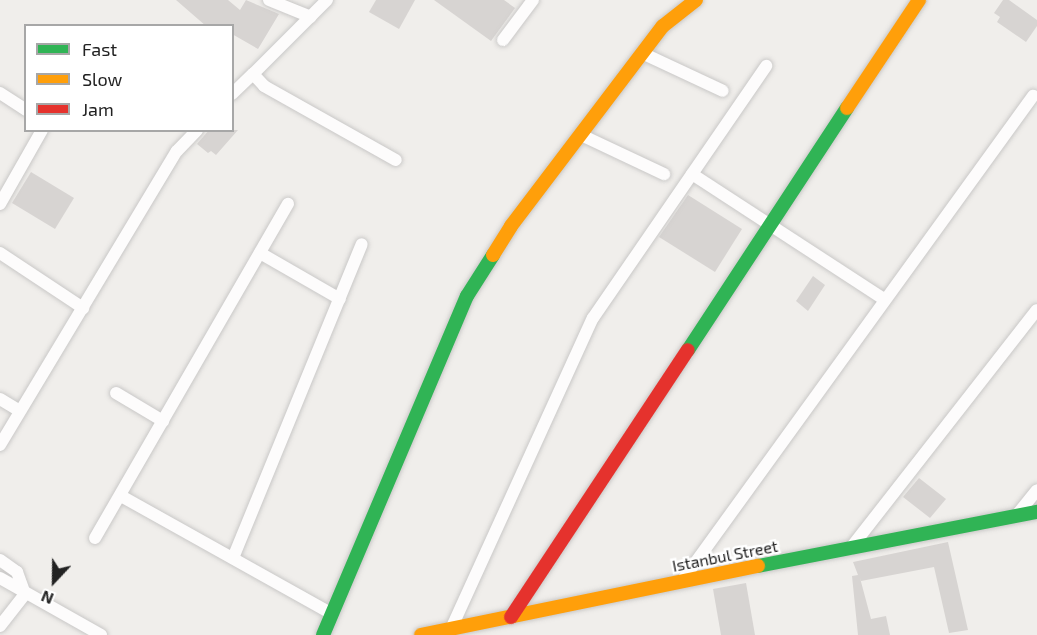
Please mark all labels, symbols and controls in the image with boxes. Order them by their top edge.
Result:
legend [24,24,234,132]
text: Fast [82,38,117,60]
text: Slow [82,68,122,90]
text: Jam [82,98,114,120]
street label: Istanbul Street [670,536,780,576]
north arrow [24,551,84,611]
text: N [38,587,56,609]

